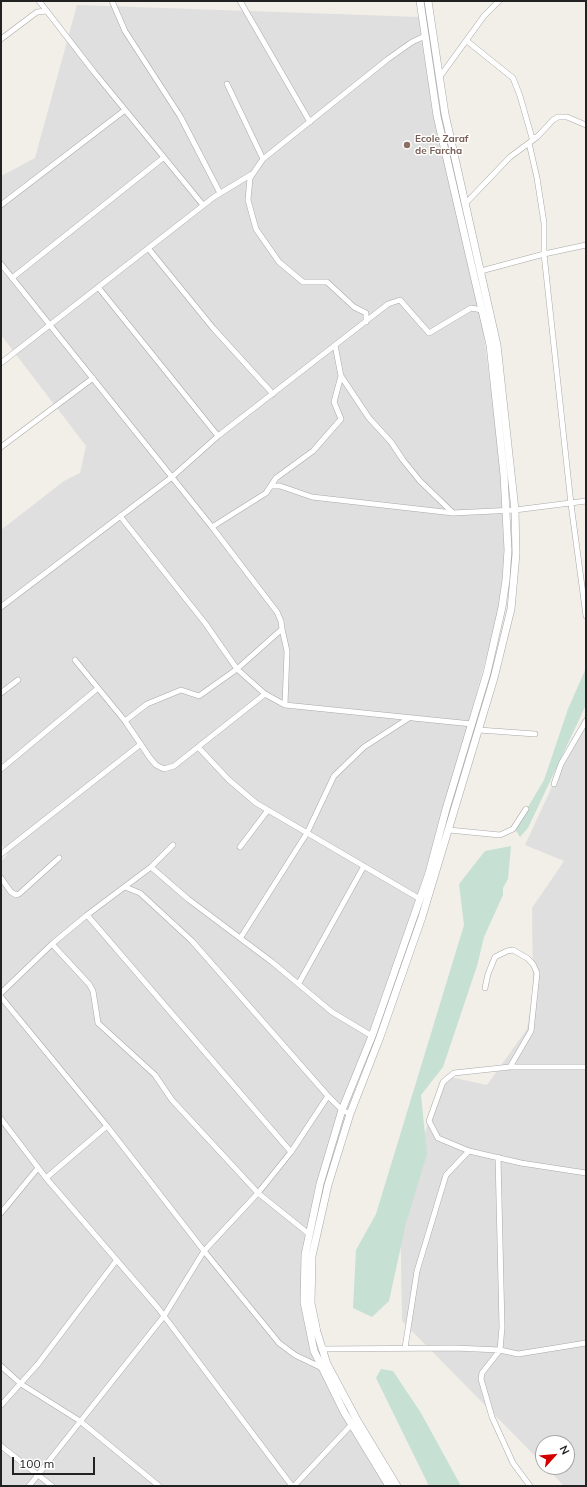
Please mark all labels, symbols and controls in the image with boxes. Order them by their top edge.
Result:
place label: Ecole Zaraf de Farcha [415,133,469,156]
marker: Ecole Zaraf de Farcha [402,140,412,150]
north arrow [535,1435,575,1475]
text: N [557,1443,573,1457]
scale bar [14,1449,97,1475]
text: 100 m [19,1456,54,1471]

